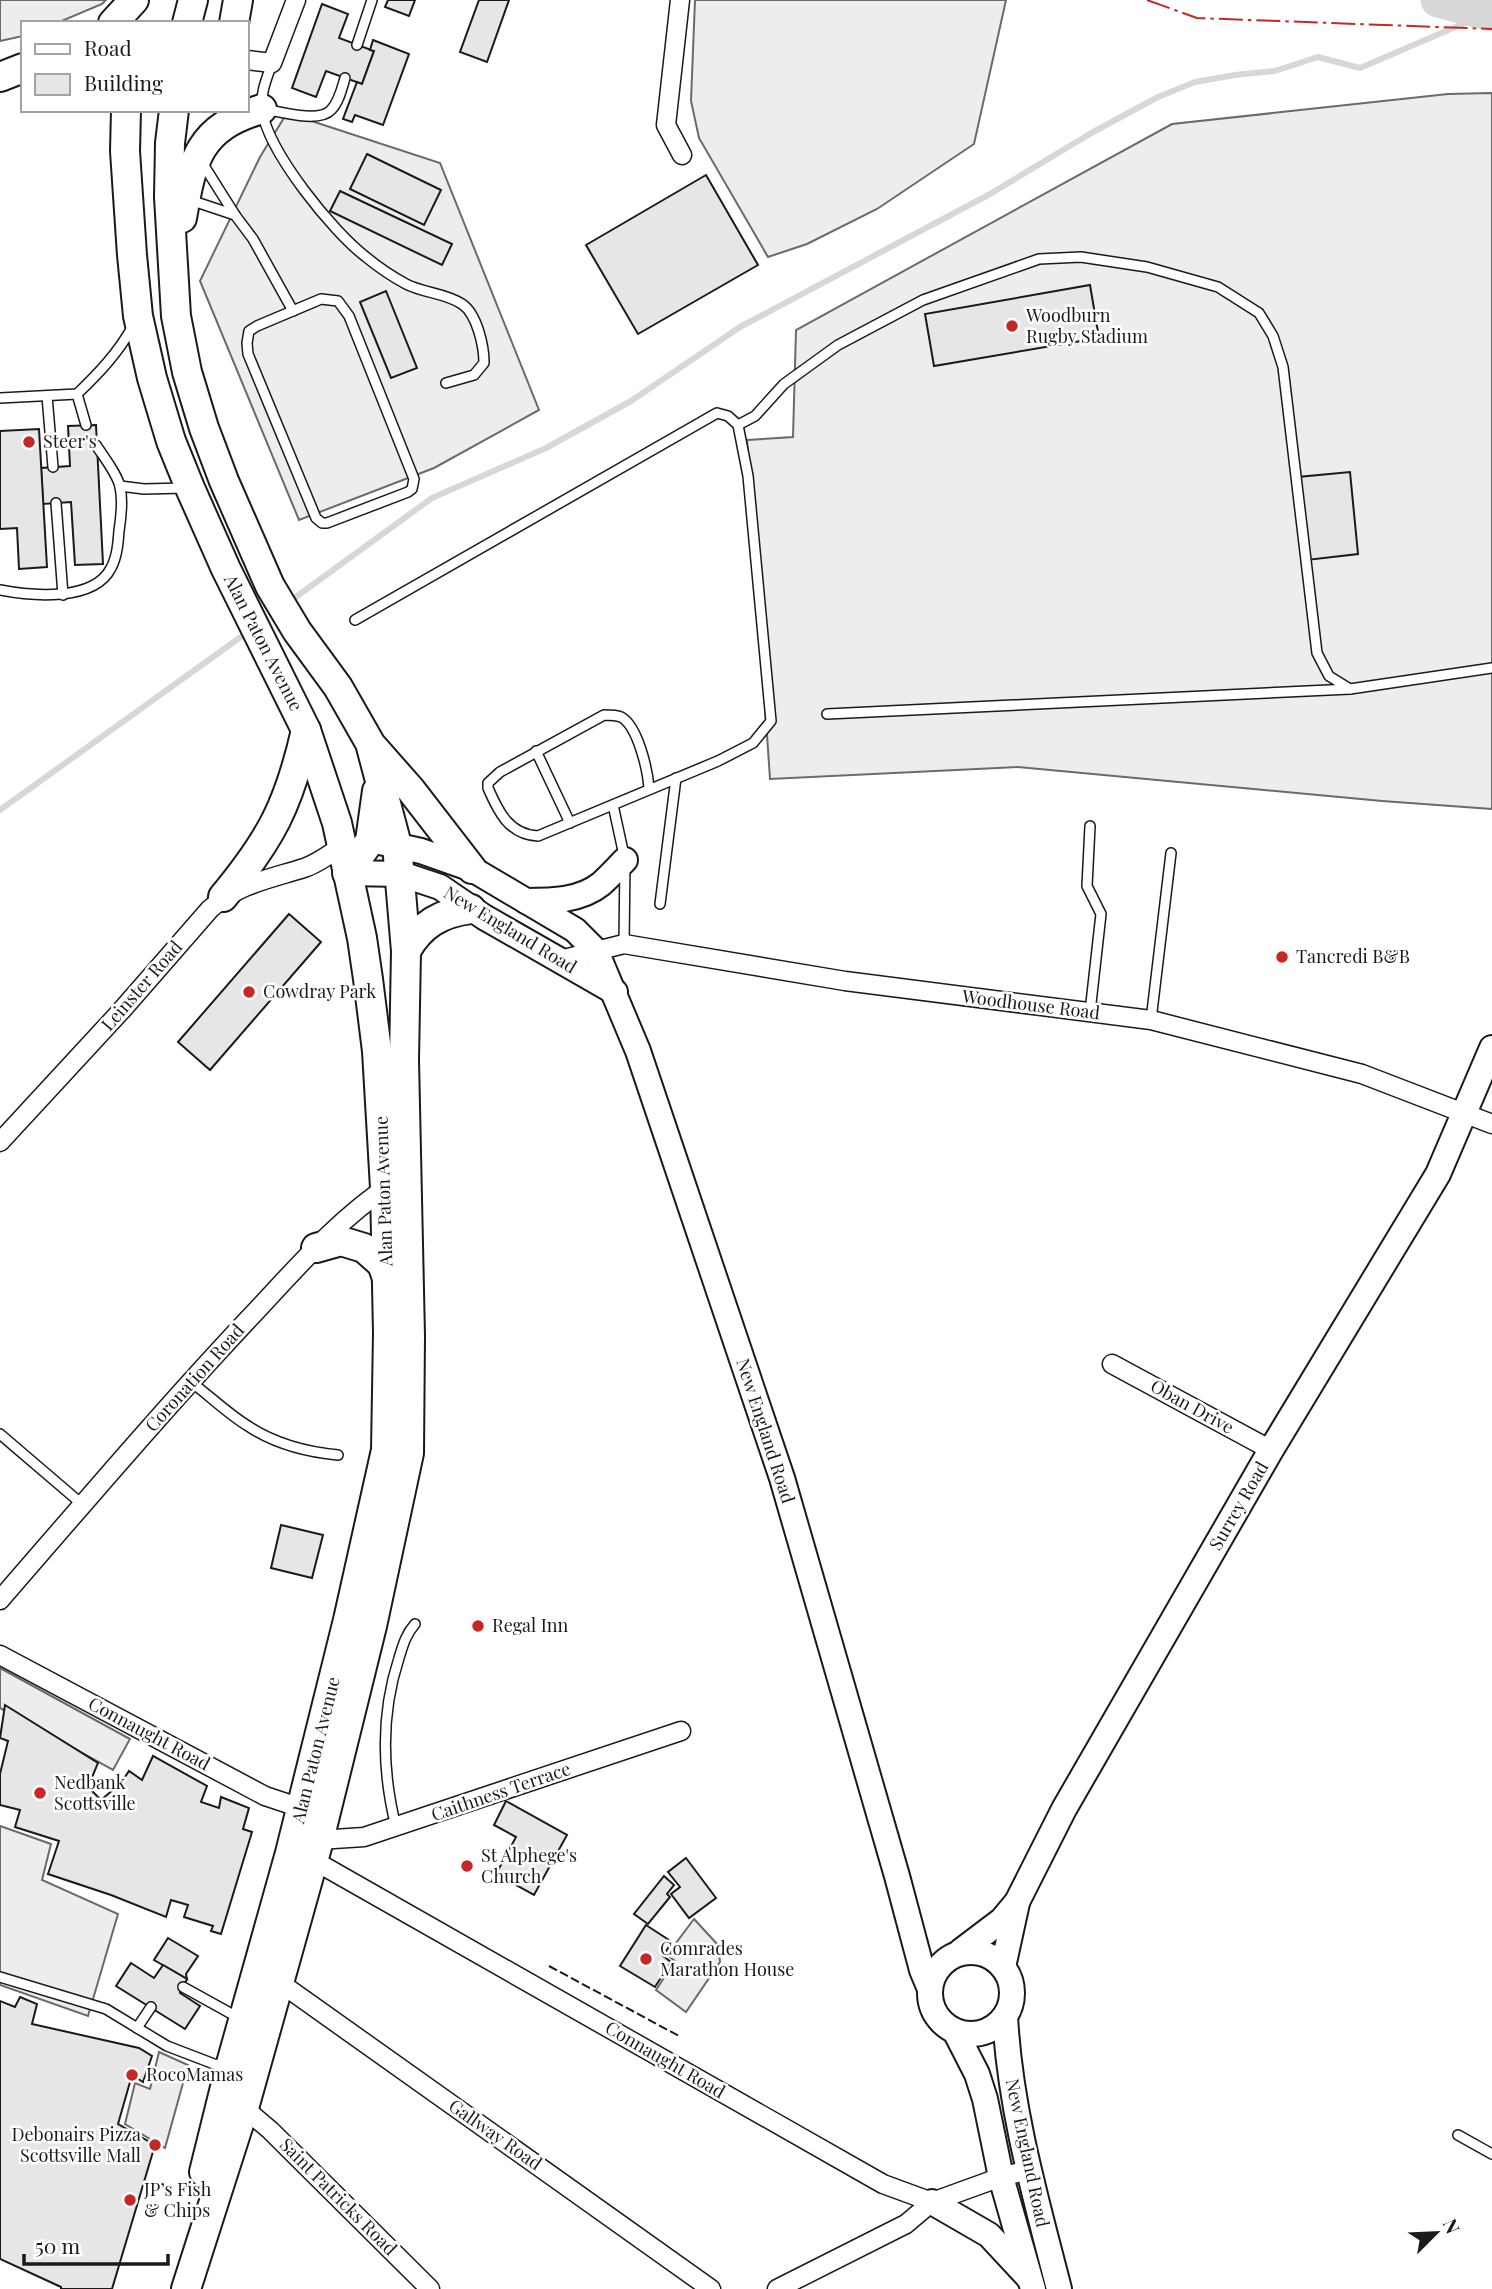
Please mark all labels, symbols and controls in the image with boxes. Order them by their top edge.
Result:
legend [21,21,248,112]
text: Road [84,33,132,61]
text: Building [84,68,163,96]
place label: Woodburn Rugby Stadium [1025,303,1148,348]
marker: Woodburn Rugby Stadium [1004,318,1020,334]
place label: Steer's [43,429,97,453]
marker: Steer's [21,434,37,450]
street label: Alan Paton Avenue [219,569,309,715]
street label: New England Road [440,880,582,979]
street label: Leinster Road [95,935,187,1036]
place label: Tancredi B&B [1296,944,1410,968]
marker: Tancredi B&B [1274,949,1290,965]
place label: Cowdray Park [263,979,376,1003]
marker: Cowdray Park [241,984,257,1000]
street label: Woodhouse Road [960,984,1102,1024]
street label: Alan Paton Avenue [368,1116,398,1268]
street label: Coronation Road [139,1318,249,1436]
street label: New England Road [731,1355,801,1507]
street label: Oban Drive [1147,1373,1238,1439]
street label: Surrey Road [1203,1456,1273,1554]
place label: Regal Inn [492,1613,569,1637]
marker: Regal Inn [470,1618,486,1634]
street label: Alan Paton Avenue [285,1674,345,1827]
street label: Connaught Road [84,1691,215,1776]
street label: Caithness Terrace [428,1756,574,1826]
place label: Nedbank Scottsville [54,1770,136,1815]
marker: Nedbank Scottsville [32,1785,48,1801]
place label: St Alphege's Church [481,1843,577,1888]
marker: St Alphege's Church [459,1858,475,1874]
place label: Comrades Marathon House [660,1936,794,1981]
marker: Comrades Marathon House [638,1951,654,1967]
street label: Connaught Road [601,2015,730,2103]
place label: RocoMamas [146,2062,243,2086]
marker: RocoMamas [124,2067,140,2083]
street label: New England Road [1001,2076,1056,2230]
street label: Gallway Road [444,2093,547,2175]
place label: Debonairs Pizza Scottsville Mall [11,2122,141,2167]
street label: Saint Patricks Road [275,2133,403,2260]
marker: Debonairs Pizza Scottsville Mall [147,2137,163,2153]
place label: JP’s Fish & Chips [143,2177,212,2222]
marker: JP’s Fish & Chips [122,2192,138,2208]
north arrow [1401,2198,1471,2268]
text: N [1438,2214,1467,2237]
scale bar [24,2222,168,2266]
text: 50 m [35,2231,81,2259]

